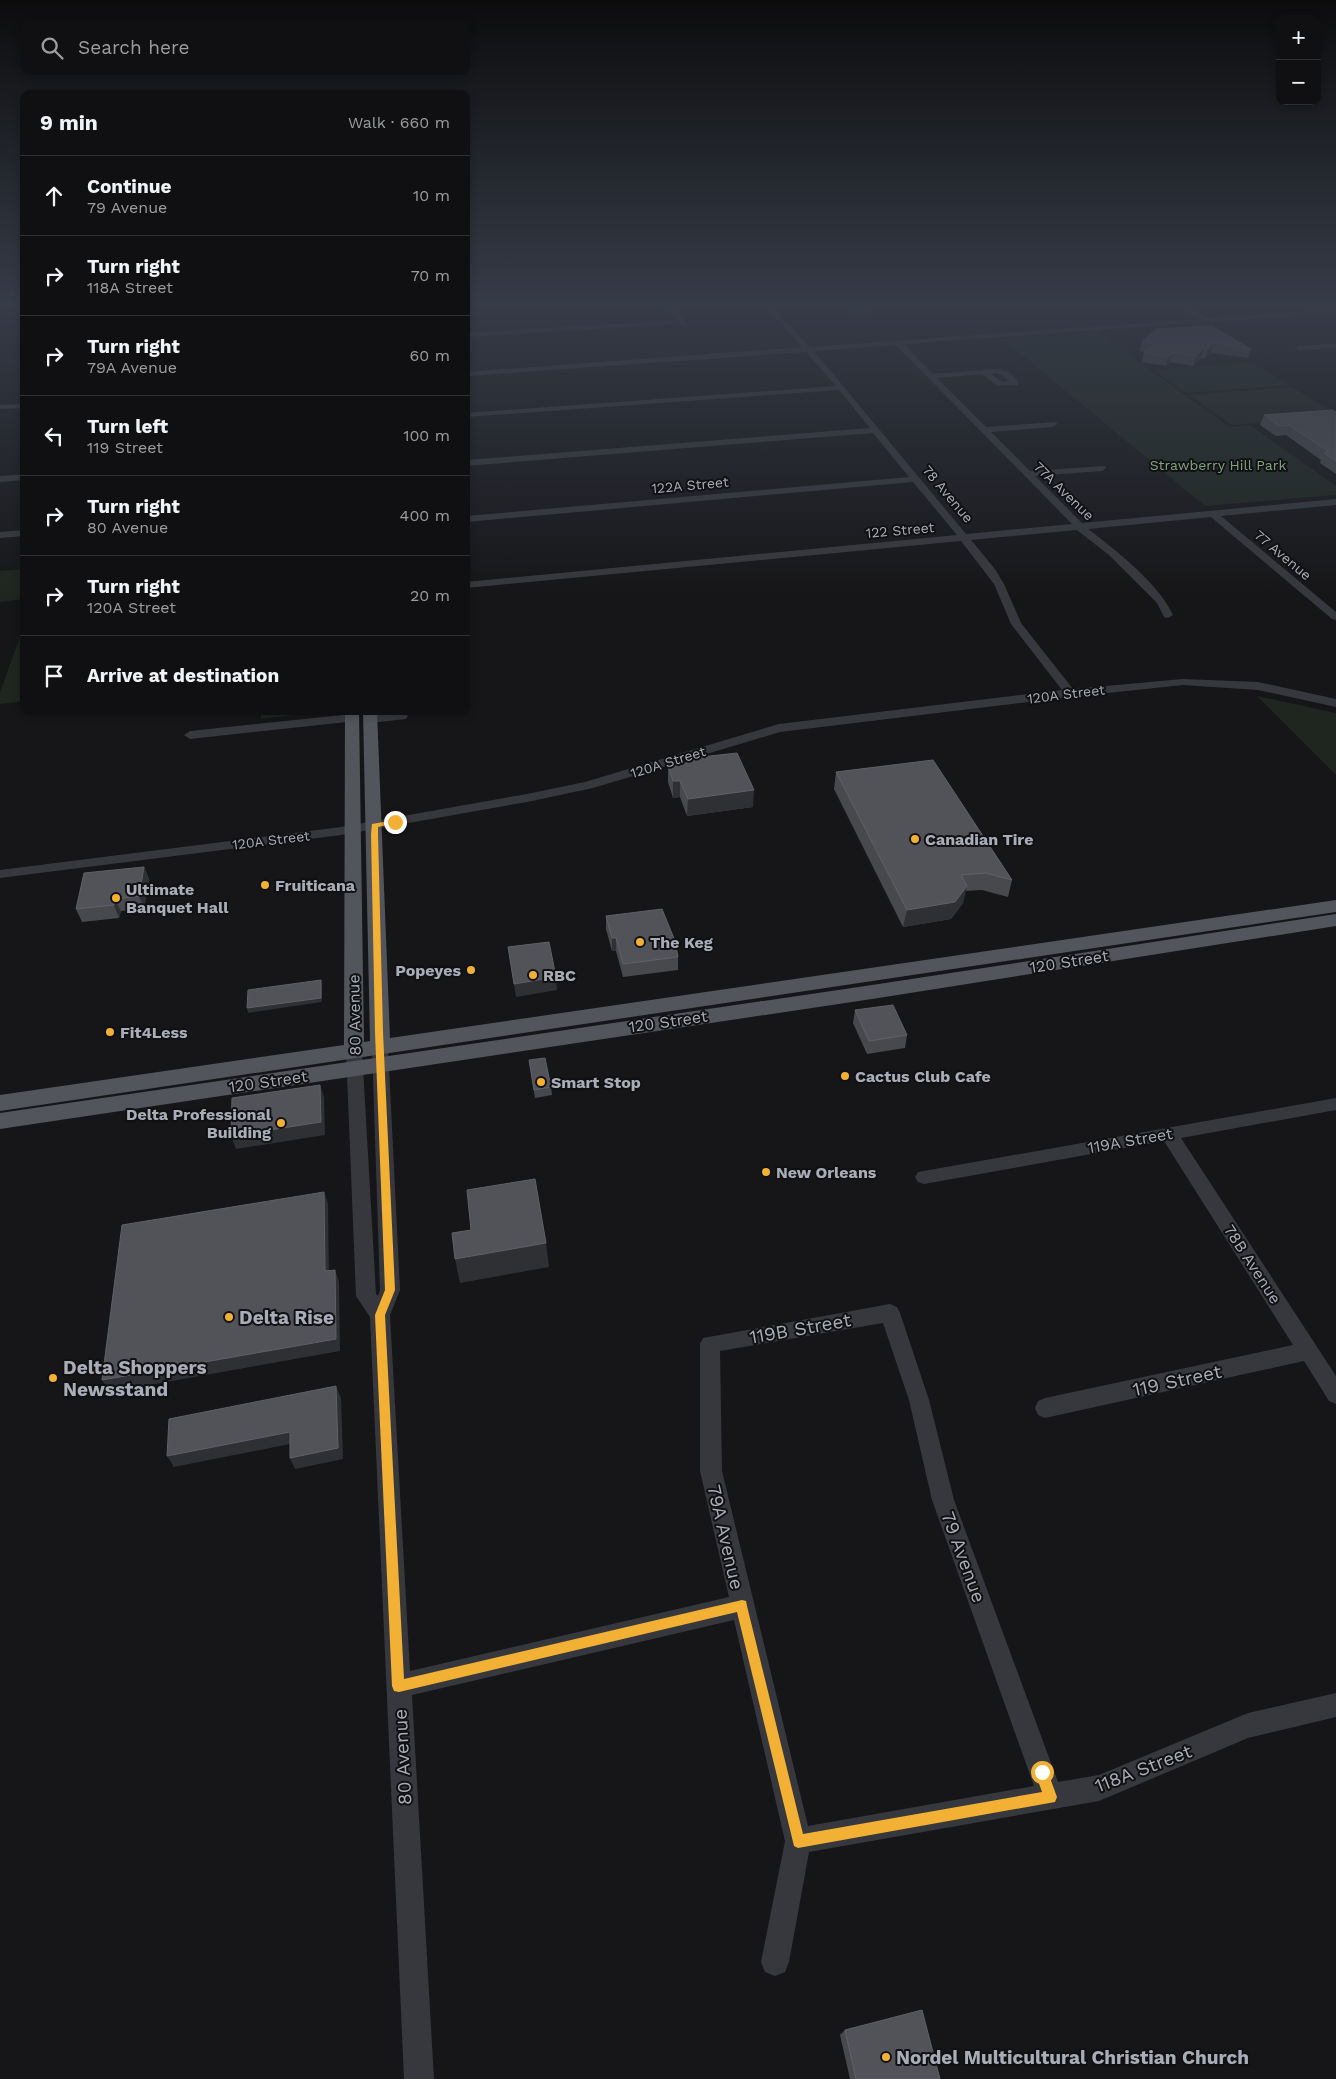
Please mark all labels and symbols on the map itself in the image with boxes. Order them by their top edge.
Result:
park label: Strawberry Hill Park [1150,457,1286,473]
street label: 77A Avenue [1031,458,1097,524]
street label: 78 Avenue [919,462,977,526]
street label: 122A Street [651,474,729,496]
street label: 122 Street [865,519,935,541]
street label: 77 Avenue [1251,527,1315,583]
street label: 120A Street [1026,681,1106,707]
street label: 120A Street [628,743,708,781]
route end [384,811,407,834]
street label: 120A Street [231,827,311,853]
place label: Canadian Tire [925,830,1033,849]
marker: Canadian Tire [909,833,921,845]
place label: Fruiticana [275,876,356,895]
marker: Fruiticana [259,879,271,891]
place label: Ultimate Banquet Hall [126,880,229,917]
marker: Ultimate Banquet Hall [110,892,122,904]
place label: The Keg [650,933,713,952]
marker: The Keg [634,936,646,948]
street label: 120 Street [1029,946,1110,977]
place label: Popeyes [395,961,461,980]
marker: Popeyes [465,964,477,976]
place label: RBC [543,966,576,985]
marker: RBC [527,969,539,981]
street label: 80 Avenue [344,974,365,1056]
street label: 120 Street [628,1007,709,1036]
place label: Fit4Less [120,1023,188,1042]
marker: Fit4Less [104,1026,116,1038]
street label: 120 Street [228,1067,309,1096]
place label: Cactus Club Cafe [855,1067,991,1086]
marker: Cactus Club Cafe [839,1070,851,1082]
place label: Smart Stop [551,1073,641,1092]
marker: Smart Stop [535,1076,547,1088]
place label: Delta Professional Building [126,1105,272,1142]
marker: Delta Professional Building [275,1117,287,1129]
street label: 119A Street [1086,1124,1174,1157]
place label: New Orleans [776,1163,877,1182]
marker: New Orleans [760,1166,772,1178]
street label: 78B Avenue [1220,1221,1285,1307]
place label: Delta Rise [239,1306,334,1329]
street label: 119B Street [748,1308,853,1349]
marker: Delta Rise [223,1311,235,1323]
place label: Delta Shoppers Newsstand [63,1356,207,1401]
street label: 119 Street [1131,1360,1224,1401]
marker: Delta Shoppers Newsstand [47,1372,59,1384]
street label: 79A Avenue [702,1482,749,1592]
street label: 79 Avenue [936,1508,991,1606]
street label: 80 Avenue [388,1708,417,1806]
street label: 118A Street [1091,1739,1195,1797]
route start [1031,1761,1054,1784]
place label: Nordel Multicultural Christian Church [896,2046,1249,2069]
marker: Nordel Multicultural Christian Church [880,2051,892,2063]

